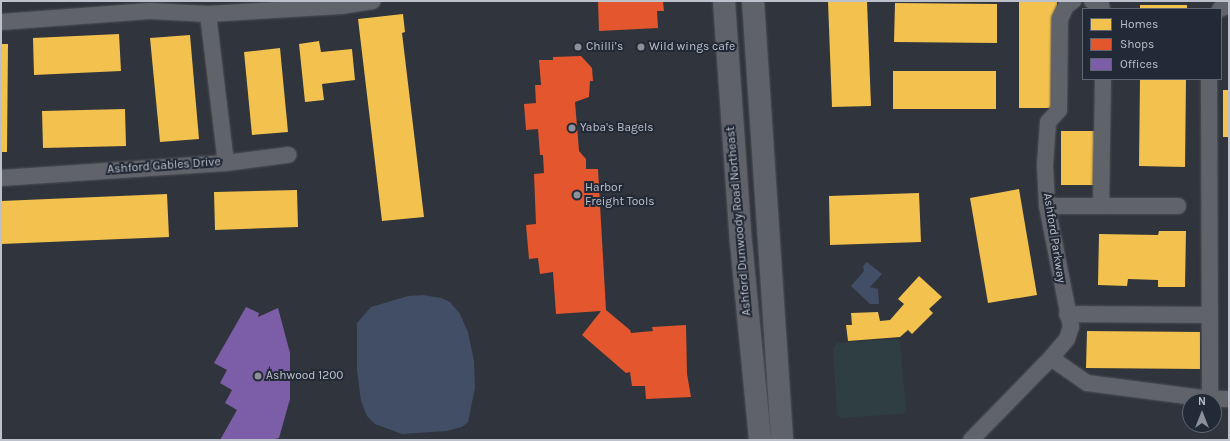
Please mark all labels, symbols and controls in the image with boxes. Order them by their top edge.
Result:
legend [1082,8,1222,80]
text: Homes [1120,17,1158,31]
text: Shops [1120,37,1154,51]
place label: Chilli’s [586,40,623,54]
place label: Wild wings cafe [649,40,735,54]
marker: Chilli’s [573,42,583,52]
marker: Wild wings cafe [636,42,646,52]
text: Offices [1120,57,1158,71]
place label: Yaba's Bagels [580,121,654,135]
marker: Yaba's Bagels [567,123,577,133]
street label: Ashford Dunwoody Road Northeast [724,126,754,316]
street label: Ashford Gables Drive [107,155,221,177]
place label: Harbor Freight Tools [585,181,655,209]
marker: Harbor Freight Tools [572,190,582,200]
street label: Ashford Parkway [1040,192,1068,284]
place label: Ashwood 1200 [266,369,343,383]
marker: Ashwood 1200 [253,371,263,381]
north arrow [1182,393,1222,433]
text: N [1198,395,1206,408]

